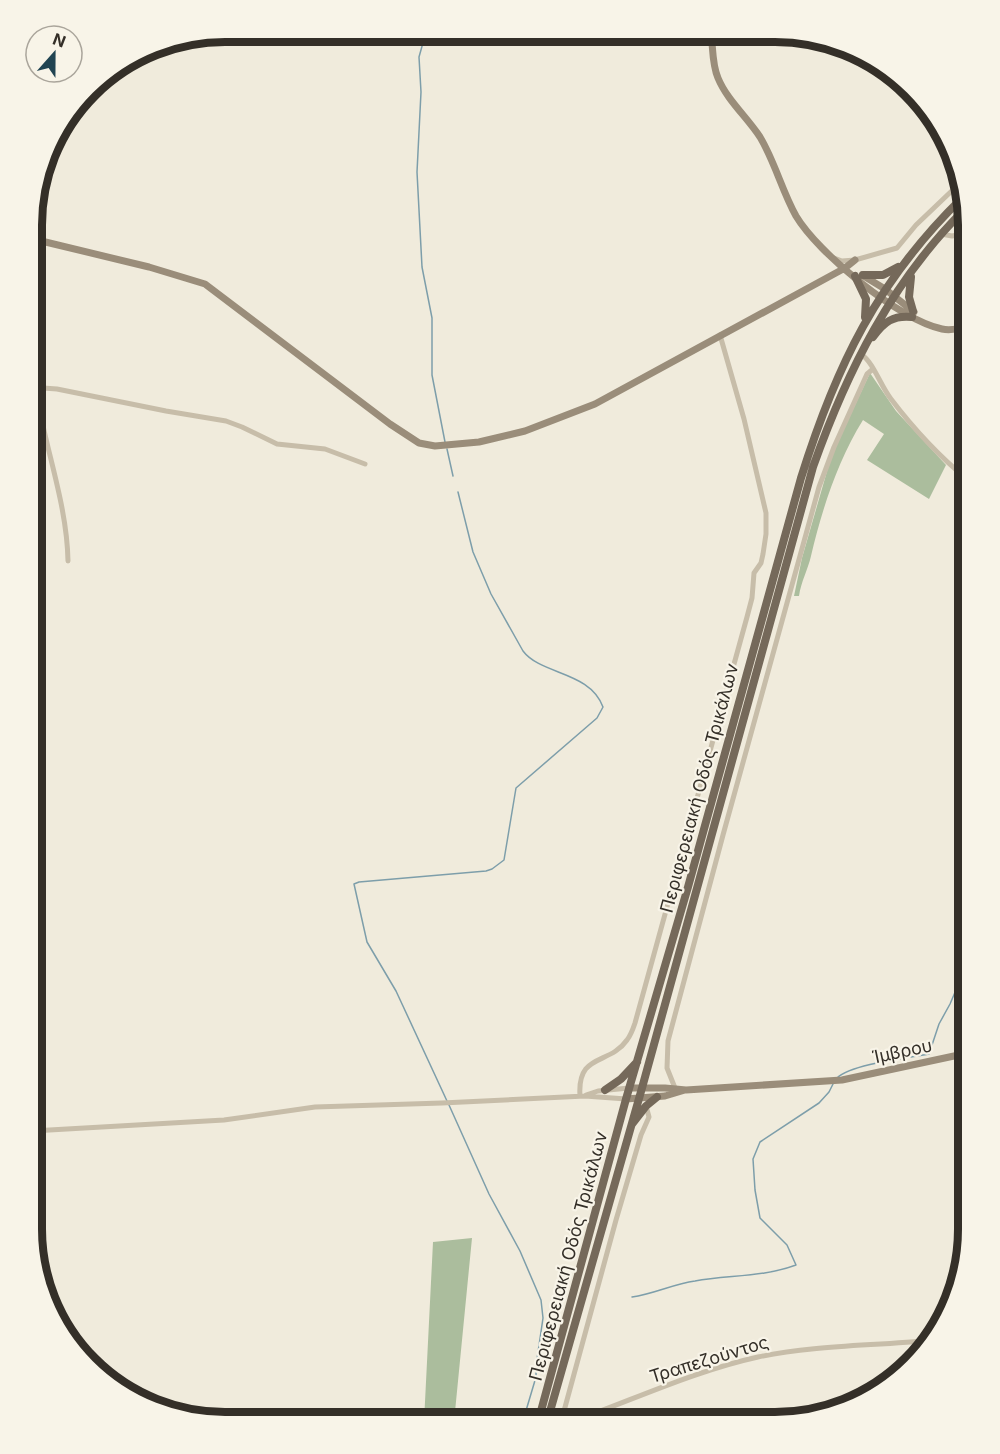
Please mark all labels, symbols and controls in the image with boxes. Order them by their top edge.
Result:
north arrow [24,24,84,84]
text: N [50,28,69,52]
street label: Περιφερειακή Οδός Τρικάλων [656,661,743,915]
street label: Ίμβρου [870,1034,934,1068]
street label: Περιφερειακή Οδός Τρικάλων [525,1129,612,1383]
street label: Τραπεζούντος [647,1331,771,1387]

